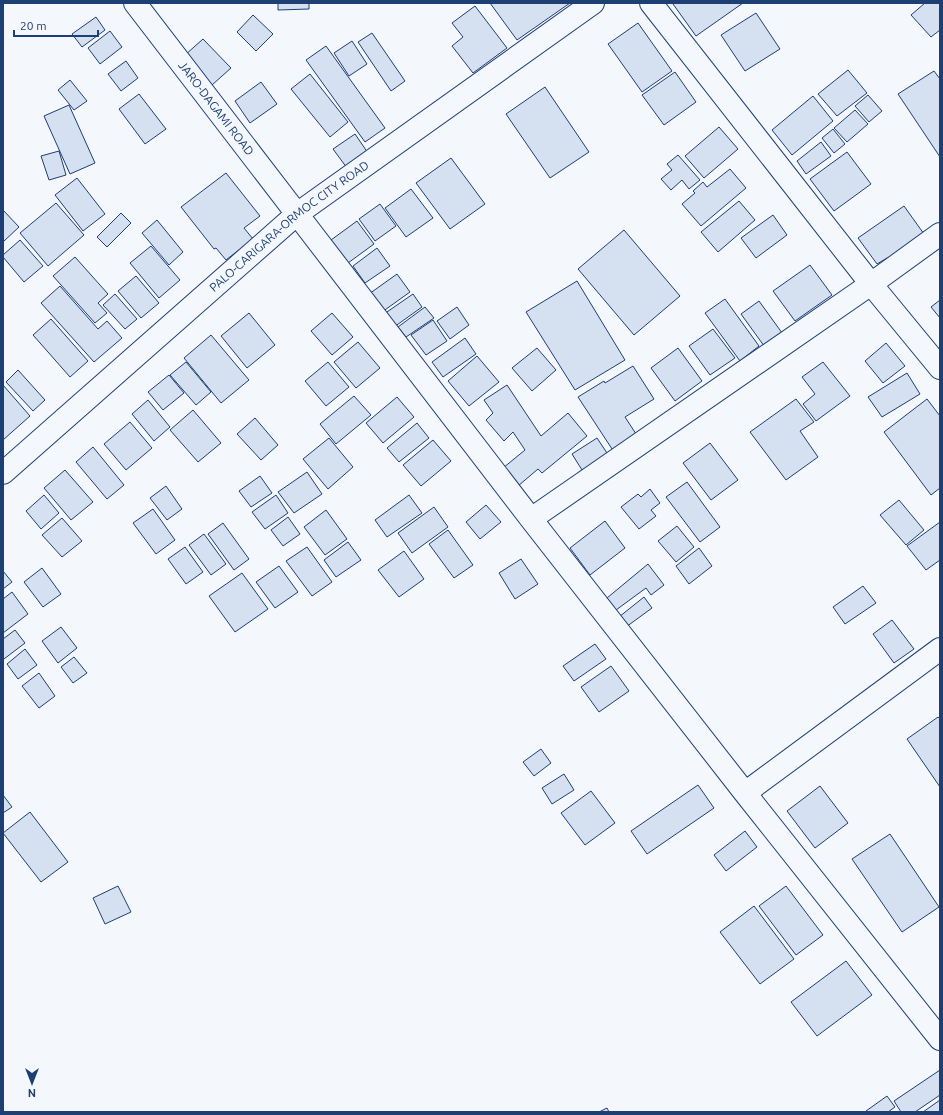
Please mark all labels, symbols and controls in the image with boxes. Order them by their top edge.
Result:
scale bar [14,12,98,38]
text: 20 m [20,19,47,32]
street label: JARO-DAGAMI ROAD [176,59,257,158]
street label: PALO-CARIGARA-ORMOC CITY ROAD [207,158,371,294]
north arrow [12,1063,52,1103]
text: N [28,1087,36,1099]

